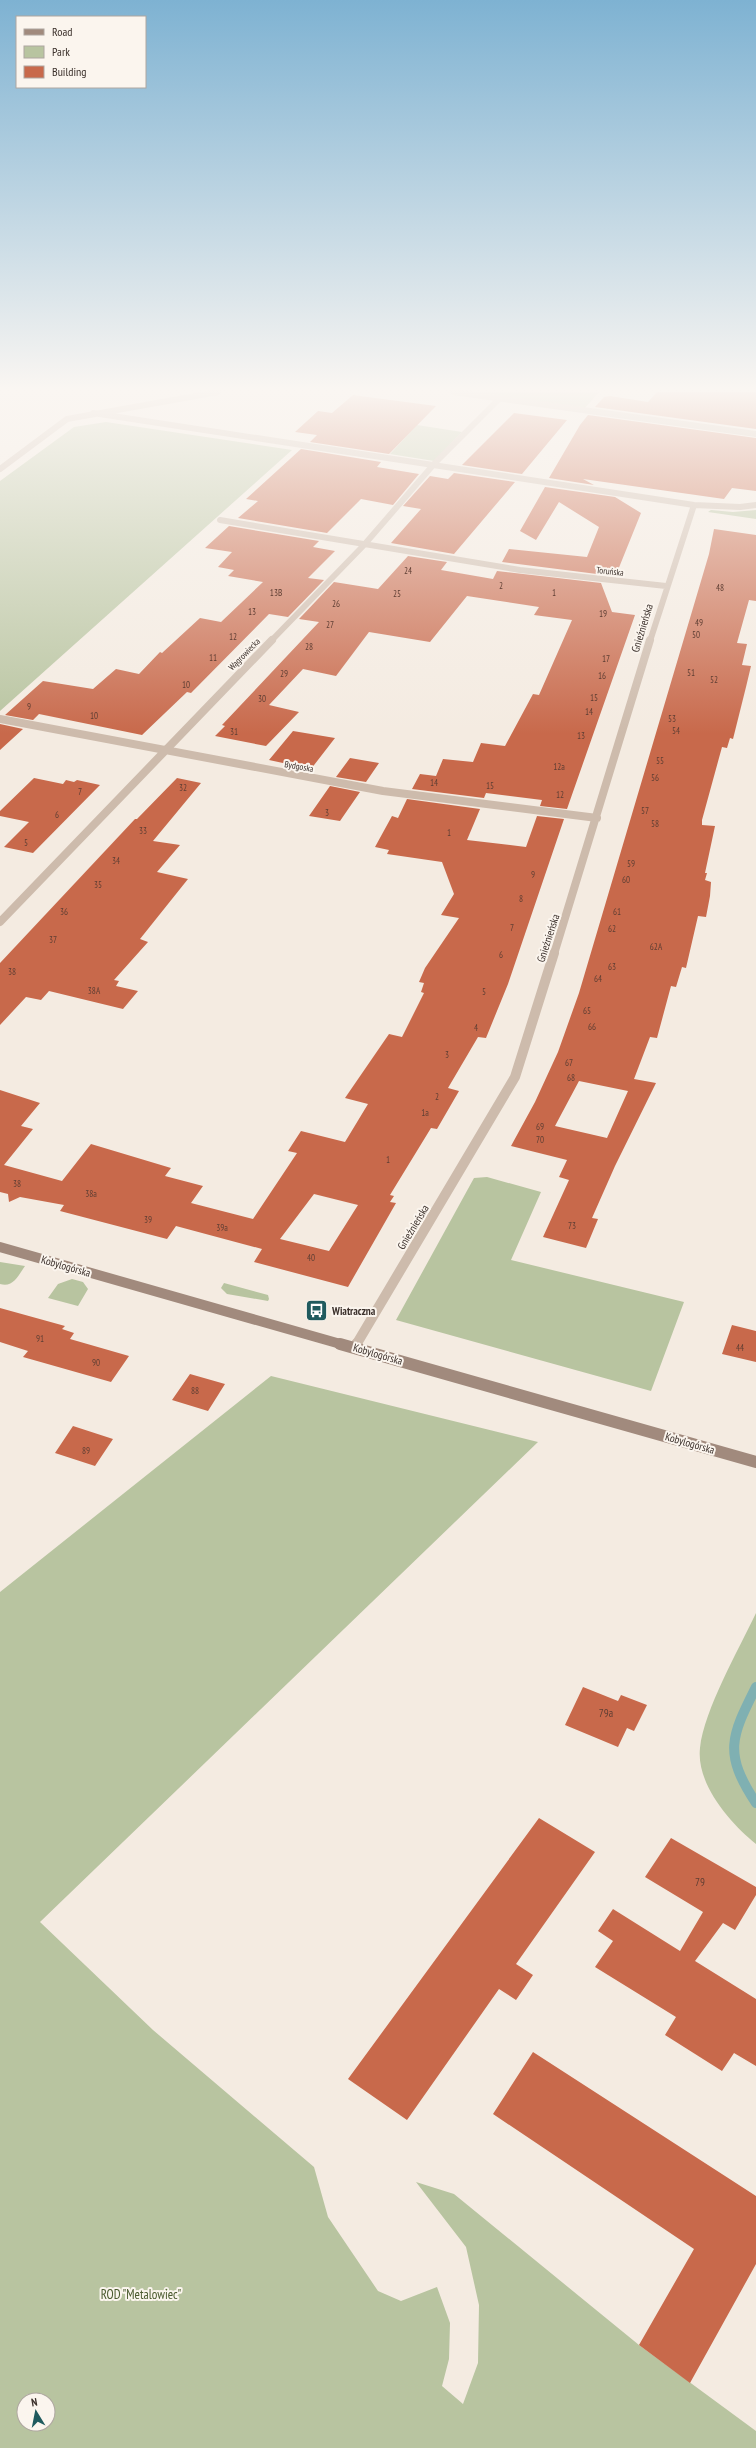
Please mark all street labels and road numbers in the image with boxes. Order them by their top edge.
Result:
street label: Toruńska [596,564,625,578]
street label: Gnieźnieńska [628,602,656,654]
street label: Wągrowiecka [226,635,262,672]
street label: Bydgoska [284,758,315,774]
street label: Gnieźnieńska [534,912,562,964]
street label: Gnieźnieńska [394,1202,432,1252]
street label: Kobylogórska [40,1252,92,1280]
street label: Kobylogórska [352,1340,404,1368]
street label: Kobylogórska [664,1429,716,1457]

